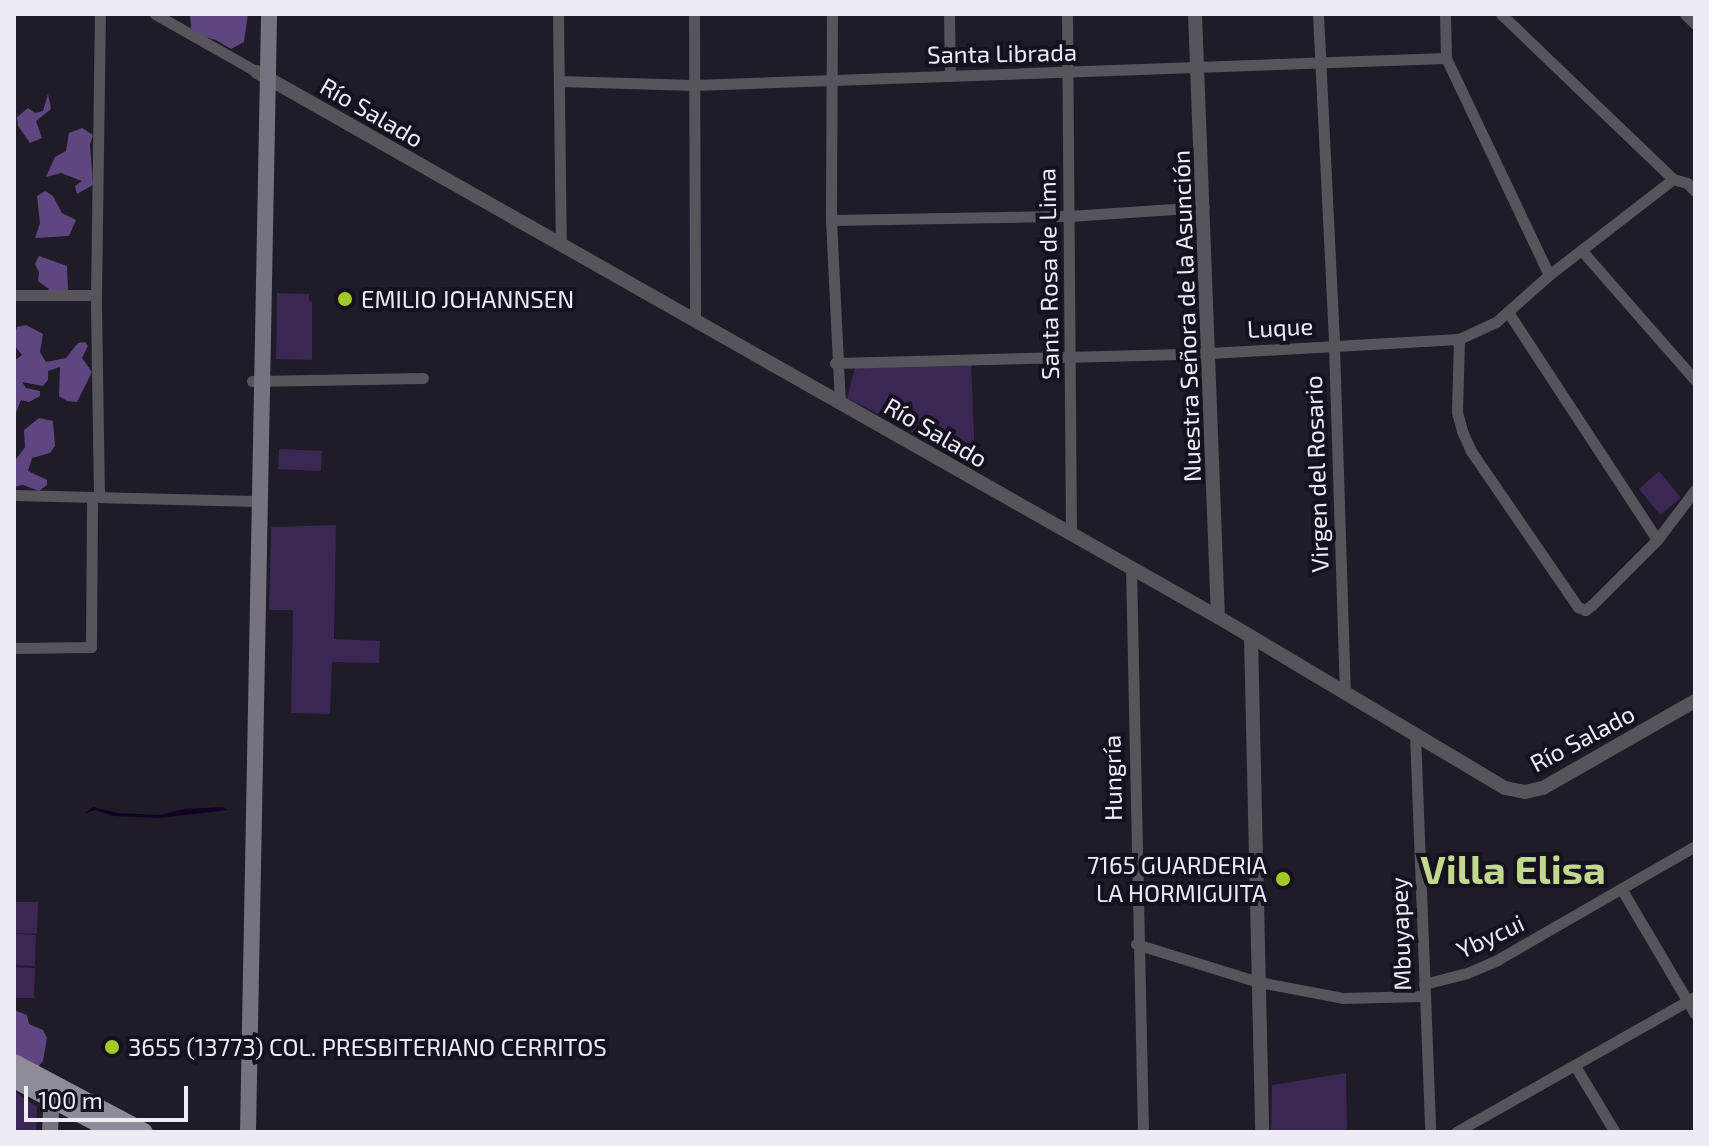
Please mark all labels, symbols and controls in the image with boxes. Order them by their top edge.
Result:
street label: Santa Librada [927,37,1077,69]
street label: Río Salado [315,71,429,153]
street label: Nuestra Señora de la Asunción [1166,149,1206,483]
street label: Santa Rosa de Lima [1032,168,1064,380]
place label: EMILIO JOHANNSEN [361,285,575,313]
marker: EMILIO JOHANNSEN [336,290,354,308]
street label: Luque [1246,311,1314,343]
street label: Virgen del Rosario [1298,375,1334,573]
street label: Río Salado [879,391,993,473]
street label: Río Salado [1525,698,1639,778]
street label: Hungría [1097,735,1127,821]
district label: Villa Elisa [1420,844,1606,892]
place label: 7165 GUARDERIA LA HORMIGUITA [1087,851,1267,907]
marker: 7165 GUARDERIA LA HORMIGUITA [1274,870,1292,888]
street label: Mbuyapey [1384,877,1416,991]
street label: Ybycui [1452,908,1528,964]
place label: 3655 (13773) COL. PRESBITERIANO CERRITOS [128,1033,607,1061]
marker: 3655 (13773) COL. PRESBITERIANO CERRITOS [103,1038,121,1056]
scale bar [28,1070,192,1120]
text: 100 m [38,1085,103,1114]

